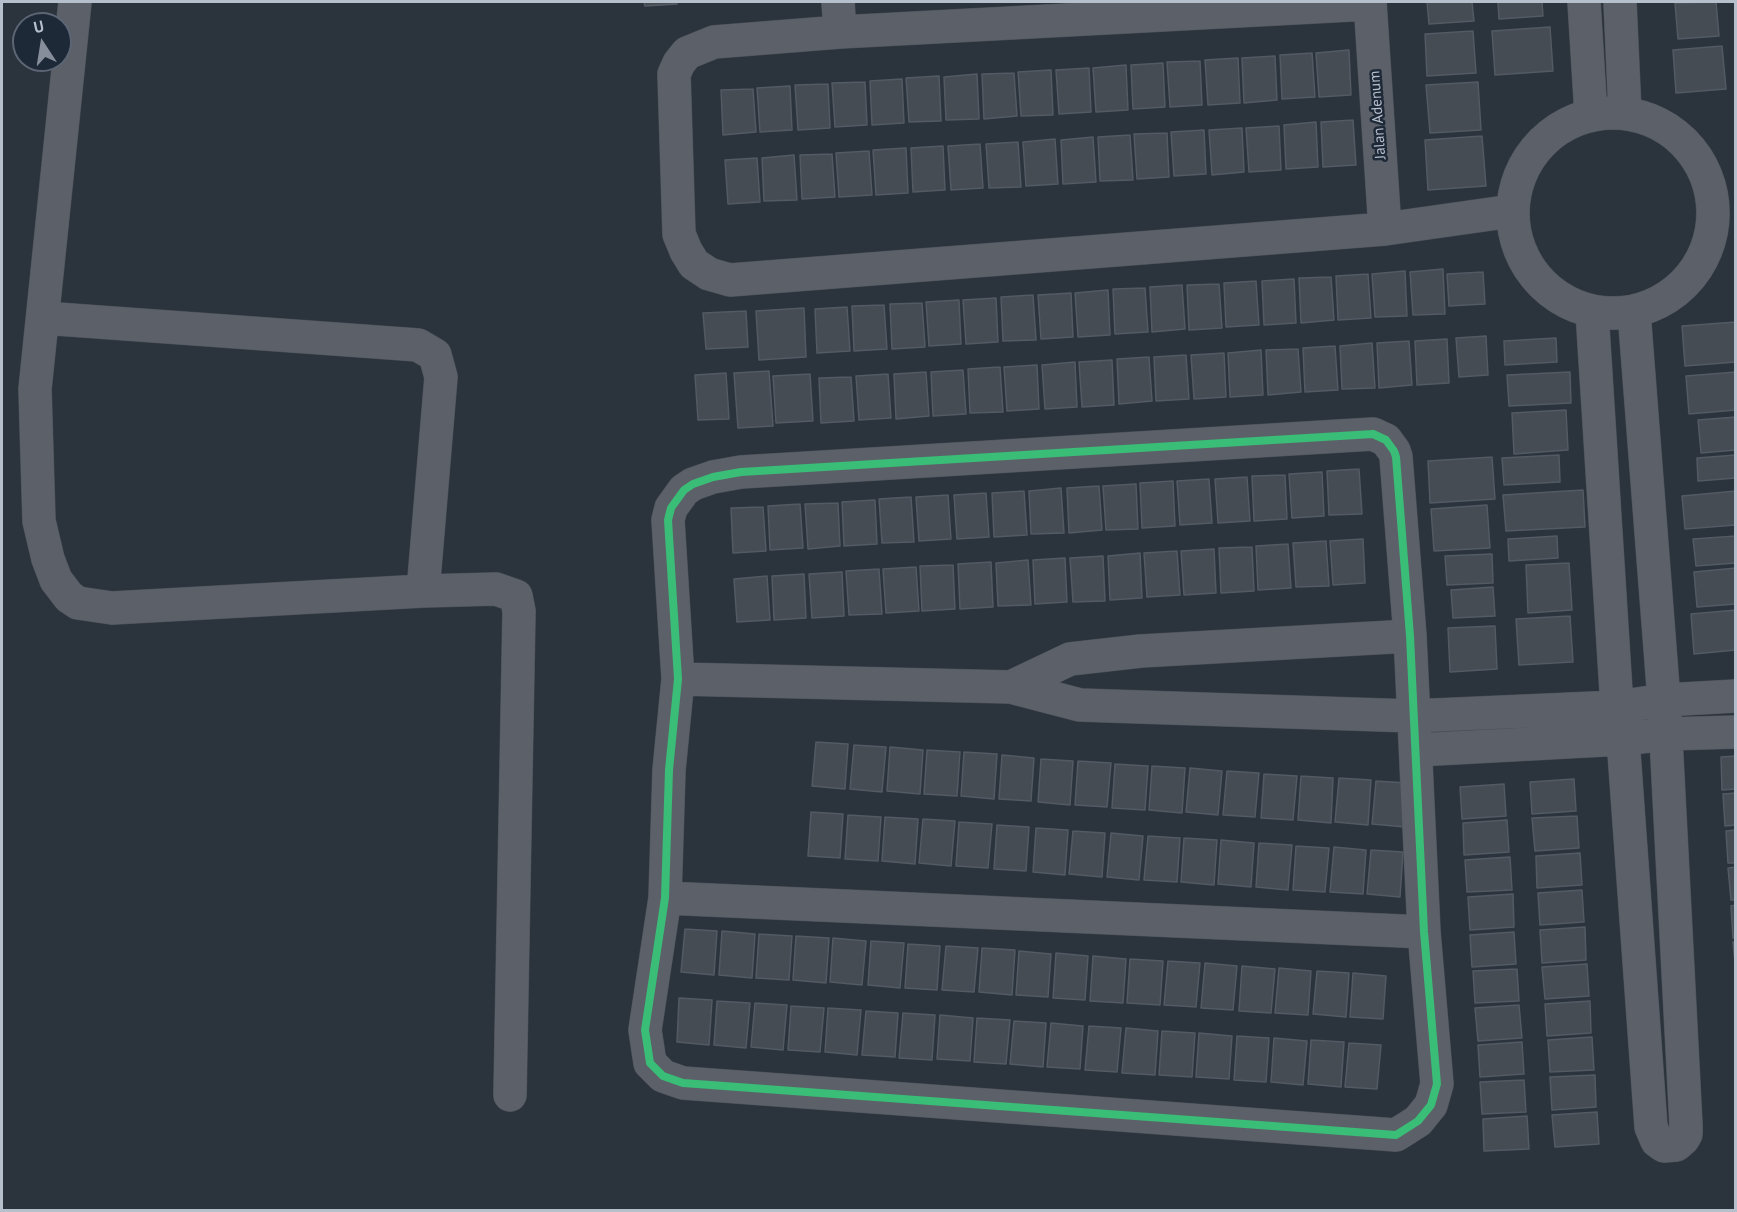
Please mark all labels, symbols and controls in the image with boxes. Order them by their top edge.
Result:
north arrow [12,12,72,72]
text: U [32,16,46,37]
street label: Jalan Adenum [1366,70,1390,160]

